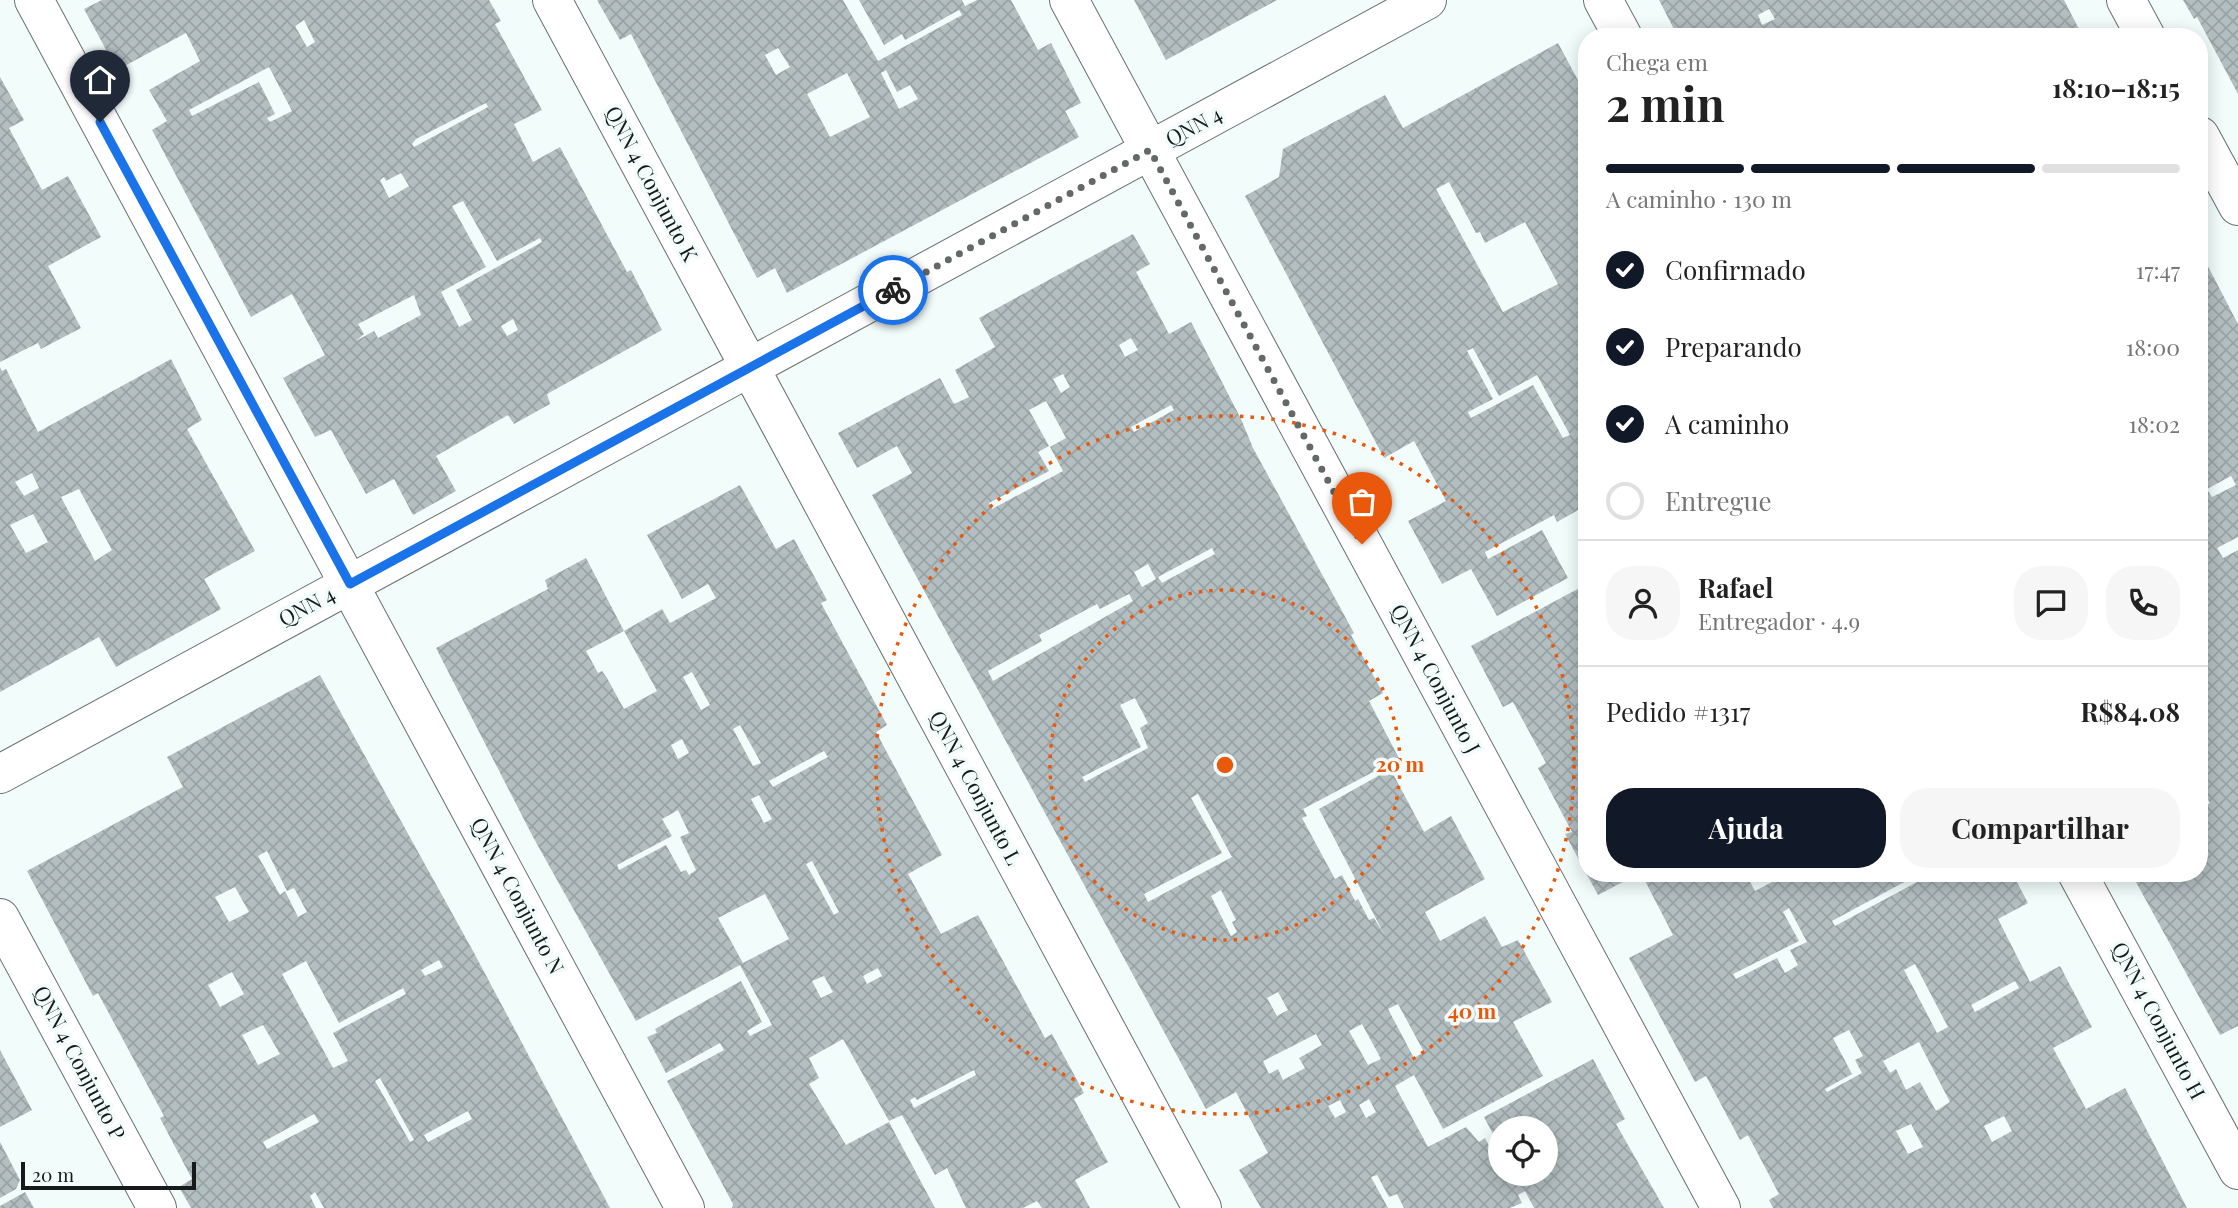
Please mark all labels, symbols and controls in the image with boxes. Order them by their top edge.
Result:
text: Chega em [1606,46,1708,77]
pin [70,50,130,122]
icon: home [81,61,119,99]
text: 18:10–18:15 [2052,70,2180,105]
text: 2 min [1606,72,1725,134]
street label: QNN 4 [1160,99,1226,152]
street label: QNN 4 Conjunto K [600,100,706,266]
text: A caminho · 130 m [1606,183,1792,214]
icon: check [1606,251,1644,289]
text: Confirmado [1665,252,1806,287]
text: 17:47 [2136,254,2180,285]
courier [858,255,928,325]
icon: bike [874,271,912,309]
icon: check [1606,328,1644,366]
text: Preparando [1665,329,1802,364]
text: 18:00 [2126,331,2180,362]
icon: check [1606,405,1644,443]
text: A caminho [1665,406,1789,441]
text: 18:02 [2129,408,2180,439]
pin [1332,472,1392,544]
icon: bag [1343,483,1381,521]
text: Entregue [1665,483,1772,518]
button: person [1606,566,1680,640]
button: chat [2014,566,2088,640]
button: phone [2106,566,2180,640]
text: Rafael [1698,570,1773,605]
street label: QNN 4 [273,579,339,632]
street label: QNN 4 Conjunto J [1386,599,1488,758]
text: Entregador · 4.9 [1698,605,1860,636]
text: Pedido #1317 [1606,694,1750,729]
text: R$84.08 [2080,694,2180,729]
street label: QNN 4 Conjunto L [924,705,1029,869]
text: 20 m [1376,749,1424,777]
centre of rings [1213,753,1237,777]
button: Ajuda [1606,788,1886,868]
button: Compartilhar [1900,788,2180,868]
street label: QNN 4 Conjunto N [466,812,572,978]
street label: QNN 4 Conjunto H [2106,937,2213,1104]
street label: QNN 4 Conjunto P [28,980,133,1144]
text: 40 m [1448,996,1496,1024]
map controls [1488,1116,1558,1186]
button: locate [1488,1116,1558,1186]
scale bar [21,1159,196,1191]
text: 20 m [32,1161,74,1187]

